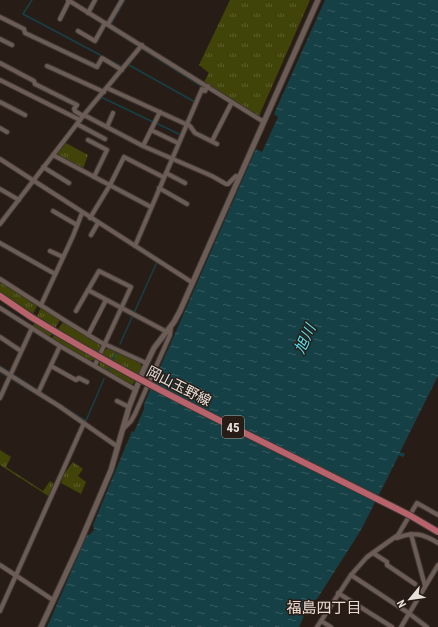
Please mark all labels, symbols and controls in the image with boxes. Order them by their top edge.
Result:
water label: 旭川 [291,320,320,356]
street label: 岡山玉野線 [144,363,214,409]
road number: 45 [222,416,244,438]
north arrow [390,579,430,619]
text: N [394,597,409,610]
district label: 福島四丁目 [286,599,362,617]

